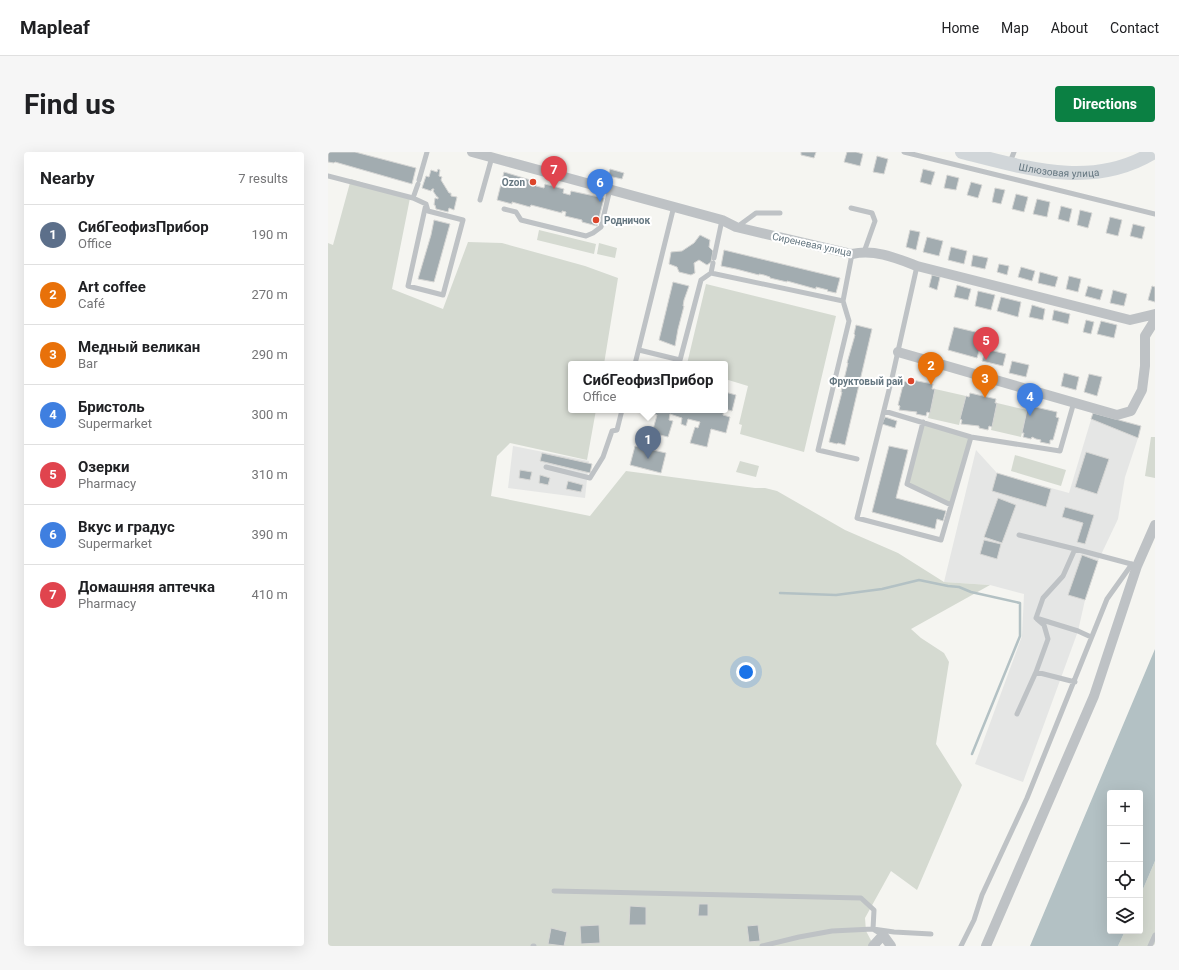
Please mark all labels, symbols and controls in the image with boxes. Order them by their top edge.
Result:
text: Mapleaf [20,16,90,39]
text: Home [941,20,979,36]
text: Map [1001,20,1029,36]
text: About [1051,20,1088,36]
text: Contact [1110,20,1159,36]
button: Directions [1055,86,1155,122]
text: Find us [24,88,115,121]
pin: 7 [541,156,567,189]
street label: Шлюзовая улица [1018,161,1100,179]
text: Nearby [40,168,95,188]
pin: 6 [587,169,613,202]
text: 7 results [238,171,288,186]
place label: Ozon [502,177,525,188]
marker: Ozon [528,177,538,187]
marker: Родничок [591,215,601,225]
place label: Родничок [604,215,650,226]
text: СибГеофизПрибор [78,218,209,236]
text: 1 [49,227,57,242]
text: 190 m [251,227,288,242]
street label: Сиреневая улица [771,231,853,258]
text: Office [78,236,112,251]
text: Art coffee [78,278,146,296]
text: 2 [49,287,57,302]
text: 270 m [251,287,288,302]
text: Café [78,296,105,311]
pin: 5 [973,327,999,360]
text: Медный великан [78,338,200,356]
text: 3 [49,347,57,362]
text: 290 m [251,347,288,362]
pin: 2 [918,352,944,385]
text: Bar [78,356,98,371]
popup [568,361,728,413]
pin: 3 [972,365,998,398]
text: СибГеофизПрибор [583,371,713,389]
place label: Фруктовый рай [829,376,903,387]
marker: Фруктовый рай [906,376,916,386]
pin: 4 [1017,383,1043,416]
text: Office [583,389,616,404]
text: Бристоль [78,398,145,416]
text: 4 [49,407,57,422]
text: 300 m [251,407,288,422]
text: Supermarket [78,416,152,431]
pin: 1 [635,426,661,459]
text: Озерки [78,458,130,476]
text: 5 [49,467,57,482]
text: 310 m [251,467,288,482]
text: Pharmacy [78,476,136,491]
text: Вкус и градус [78,518,175,536]
text: 6 [49,527,57,542]
text: 390 m [251,527,288,542]
text: Supermarket [78,536,152,551]
text: Домашняя аптечка [78,578,215,596]
text: 7 [49,587,57,602]
text: 410 m [251,587,288,602]
text: Pharmacy [78,596,136,611]
your location [736,662,756,682]
map controls [1107,790,1143,934]
button: + [1107,790,1143,826]
button: − [1107,826,1143,862]
button: locate [1107,862,1143,898]
button: layers [1107,898,1143,934]

